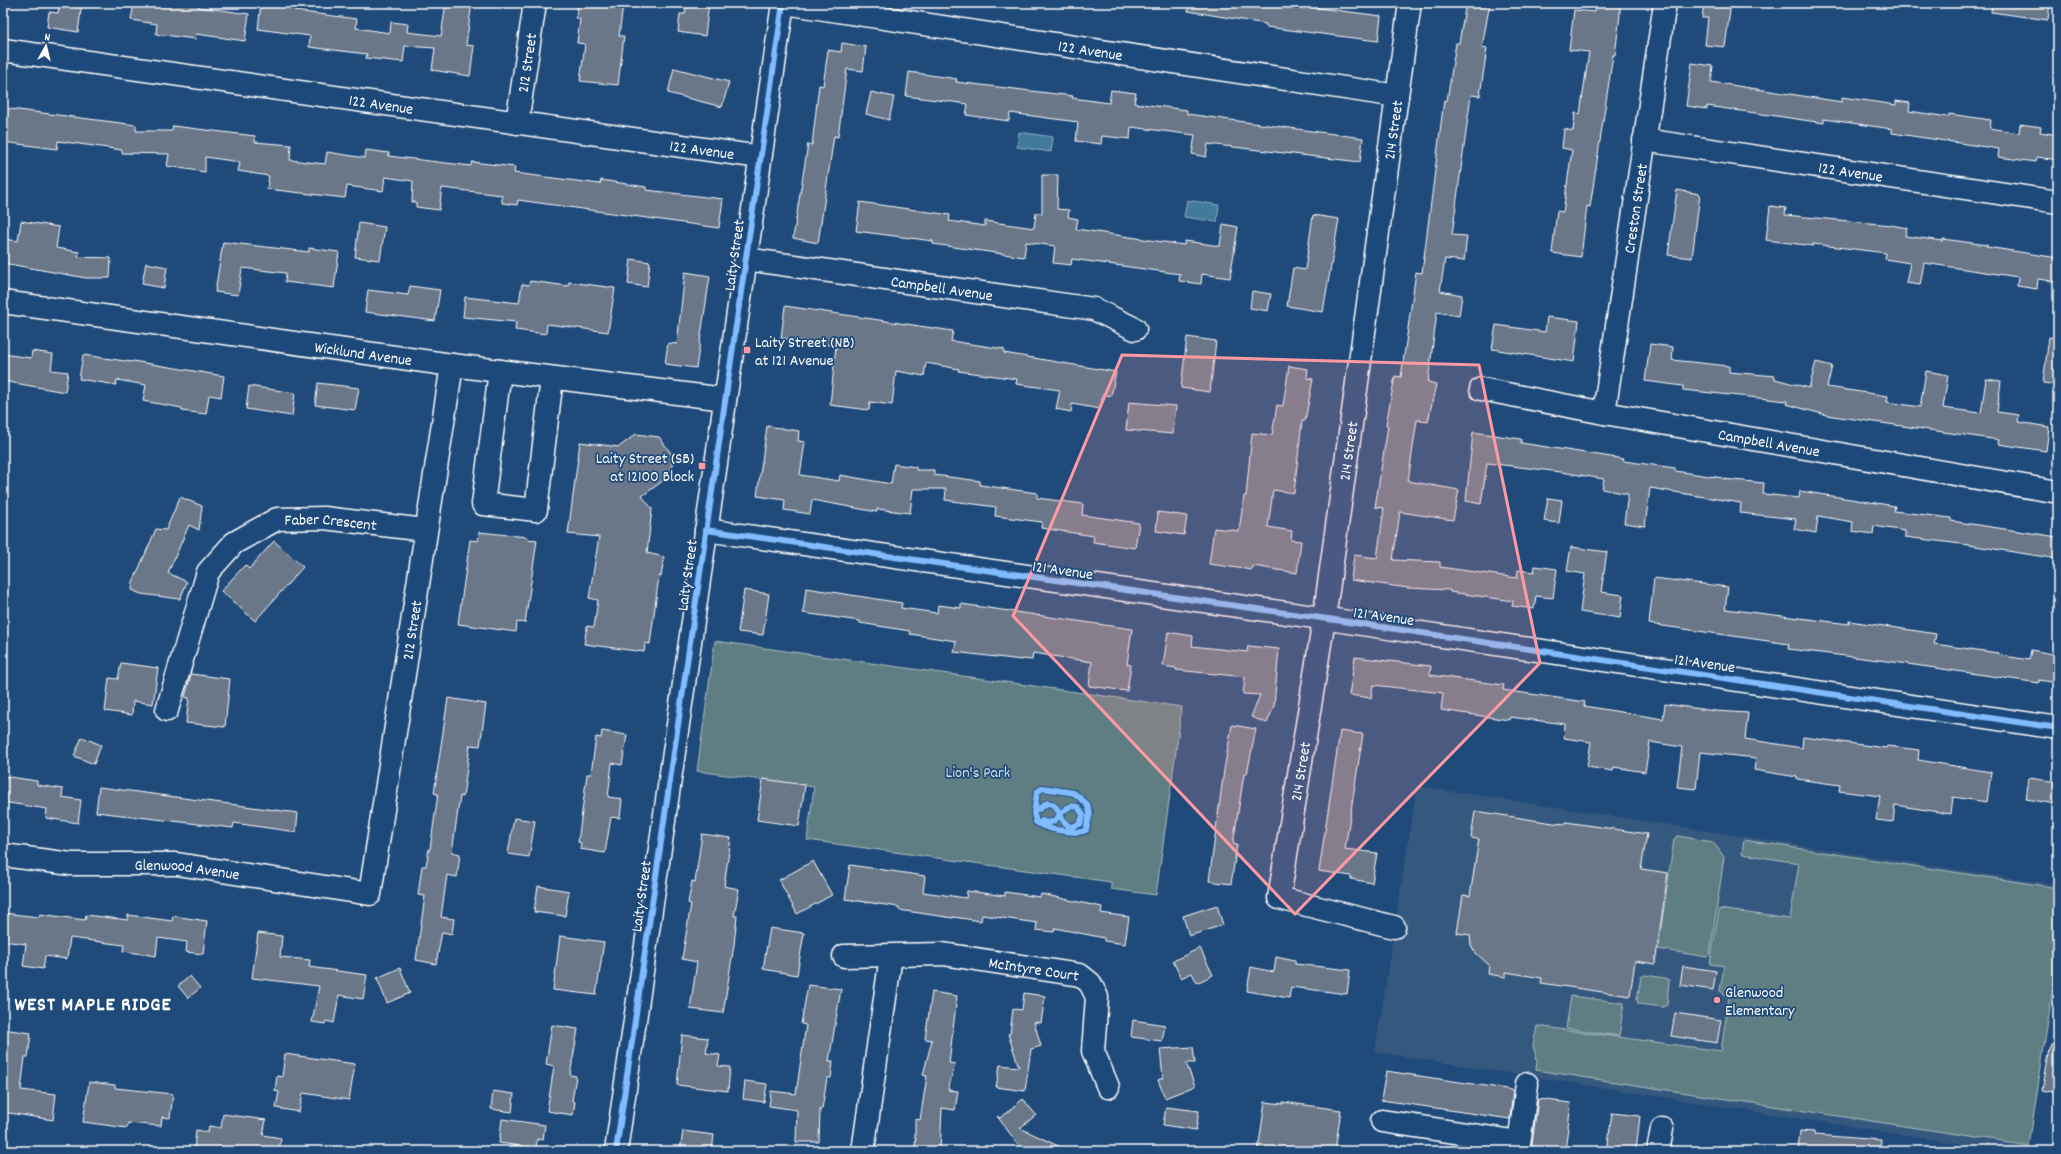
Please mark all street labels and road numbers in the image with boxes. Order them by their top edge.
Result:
street label: 212 Street [513,32,544,94]
street label: 122 Avenue [1056,36,1124,68]
street label: 122 Avenue [347,90,415,122]
street label: 214 Street [1379,99,1410,161]
street label: 122 Avenue [668,135,736,167]
street label: 122 Avenue [1816,157,1884,190]
street label: Creston Street [1619,162,1655,255]
street label: Laity Street [719,218,752,293]
street label: Campbell Avenue [889,271,994,308]
street label: Wicklund Avenue [313,337,413,373]
street label: 214 Street [1334,420,1365,482]
street label: Campbell Avenue [1716,424,1821,464]
street label: Faber Crescent [284,509,378,538]
street label: Laity Street [672,538,705,613]
street label: 121 Avenue [1031,556,1095,587]
street label: 212 Street [397,599,429,662]
street label: 121 Avenue [1352,602,1416,633]
street label: 121 Avenue [1673,649,1737,680]
street label: 214 Street [1286,740,1318,803]
street label: Glenwood Avenue [134,855,241,888]
street label: Laity Street [626,859,659,934]
street label: McIntyre Court [987,952,1080,989]

